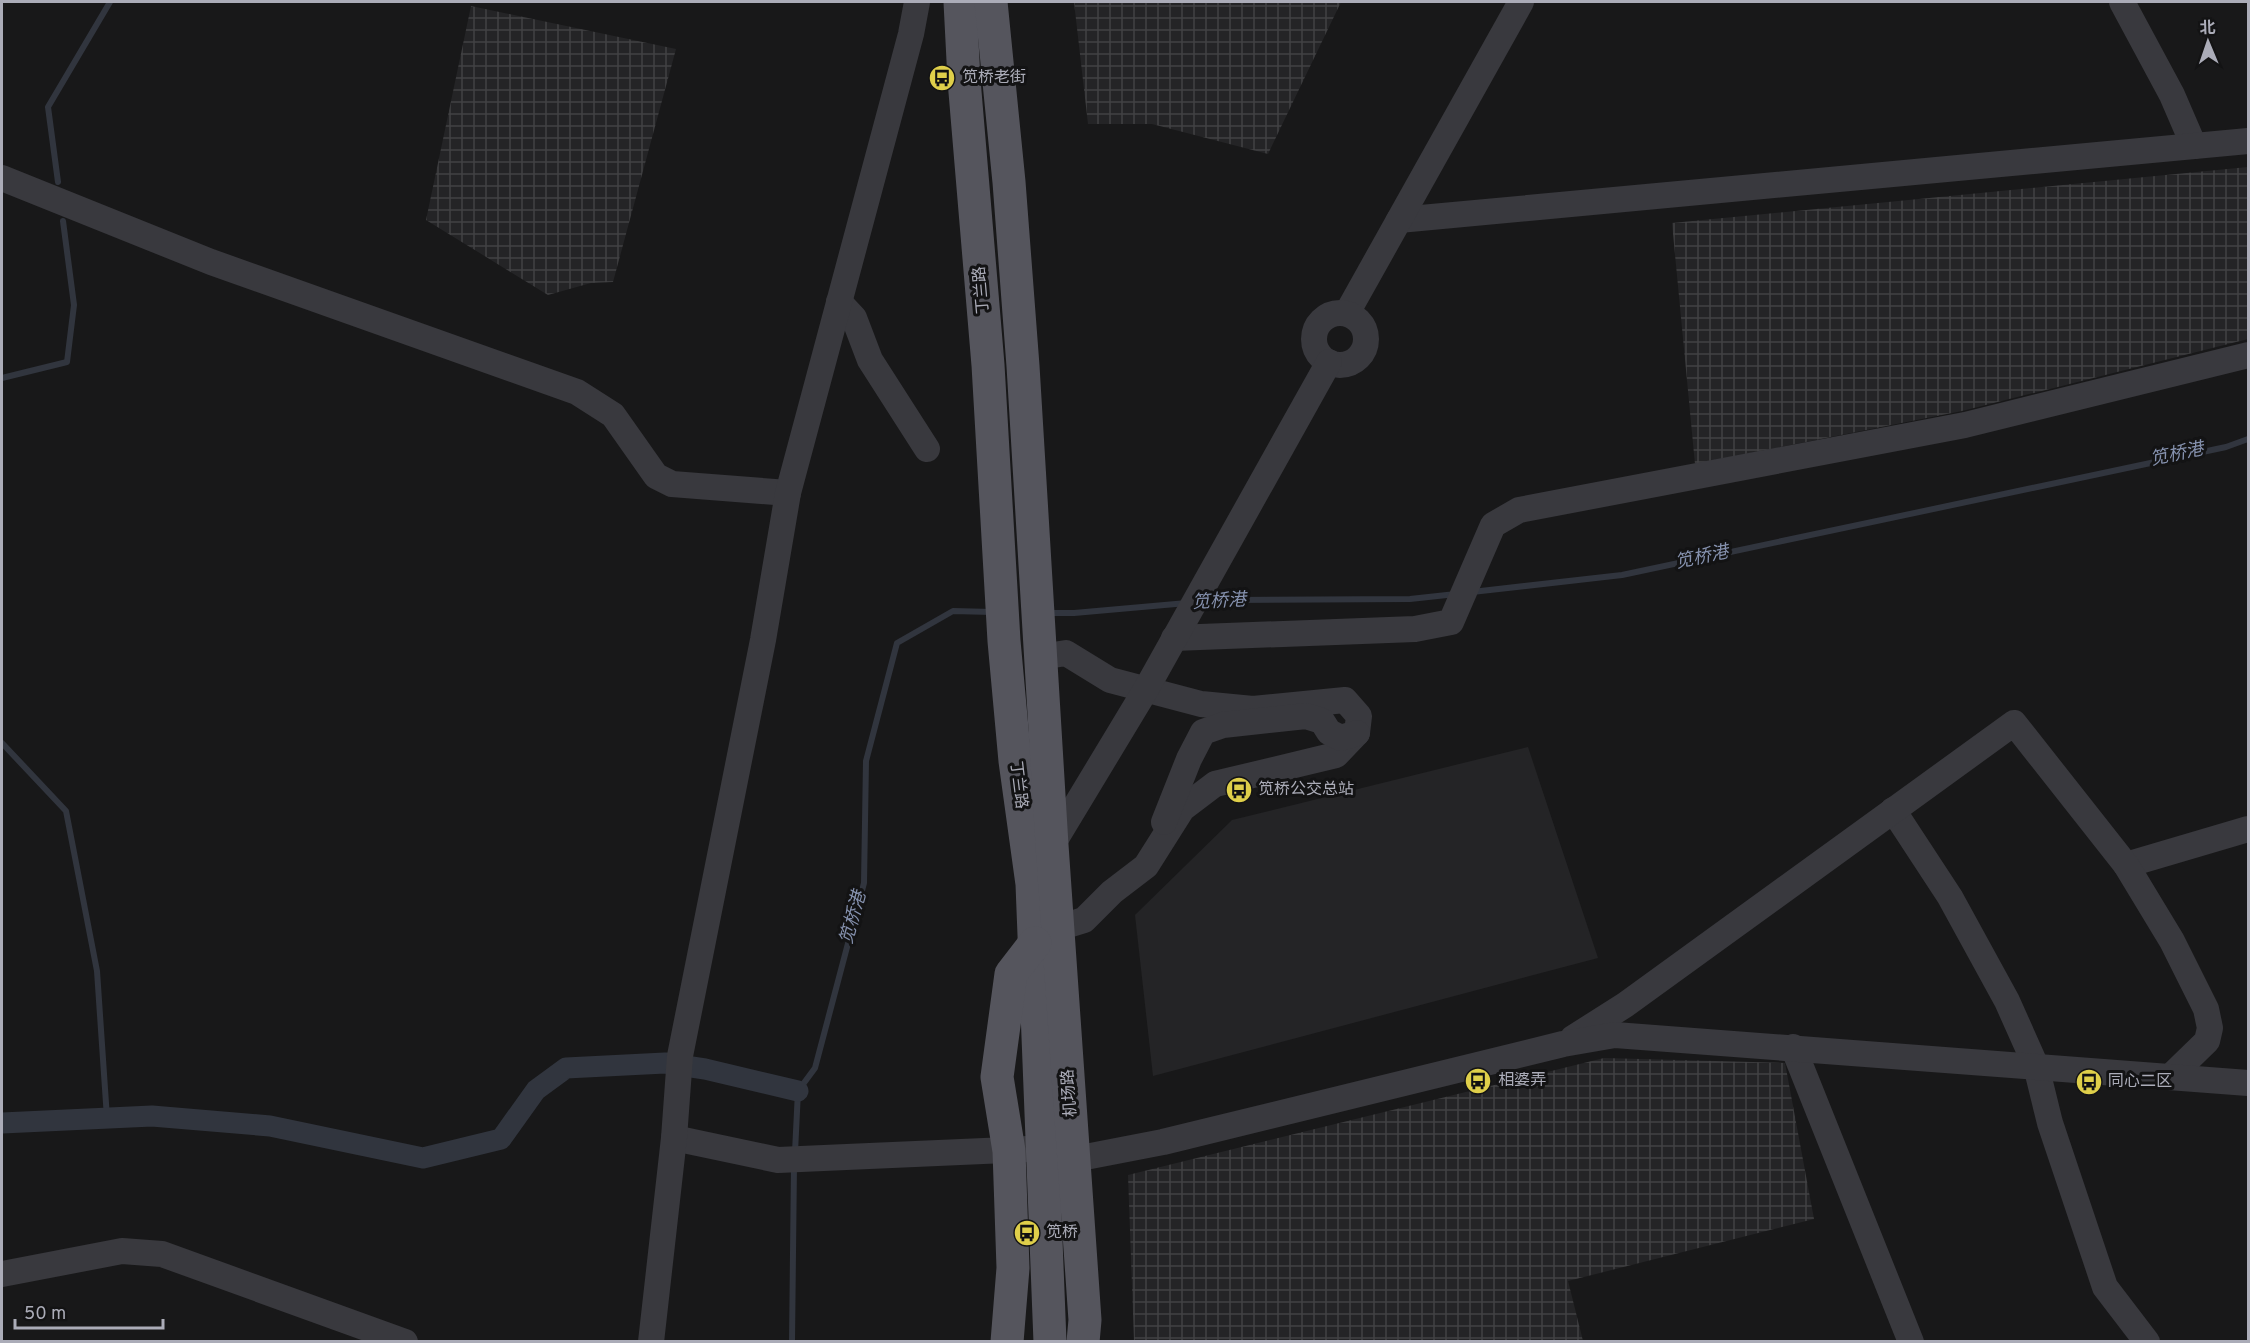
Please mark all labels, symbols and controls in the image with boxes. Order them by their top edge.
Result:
north arrow [2178,12,2238,72]
text: 北 [2199,19,2216,39]
bus stop icon: 笕桥老街 [927,63,957,93]
place label: 笕桥老街 [962,68,1026,88]
street label: 丁兰路 [970,265,994,315]
water label: 笕桥港 [2148,438,2209,472]
water label: 笕桥港 [1673,541,1734,575]
water label: 笕桥港 [1191,589,1250,615]
street label: 丁兰路 [1005,760,1031,810]
bus stop icon: 笕桥公交总站 [1224,775,1254,805]
place label: 笕桥公交总站 [1258,780,1354,800]
water label: 笕桥港 [836,886,873,947]
bus stop icon: 相婆弄 [1463,1066,1493,1096]
bus stop icon: 同心二区 [2074,1067,2104,1097]
street label: 机场路 [1058,1068,1082,1118]
place label: 相婆弄 [1498,1071,1546,1091]
place label: 同心二区 [2108,1072,2172,1092]
bus stop icon: 笕桥 [1012,1218,1042,1248]
place label: 笕桥 [1046,1223,1078,1243]
scale bar [15,1292,164,1330]
text: 50 m [24,1303,66,1326]

